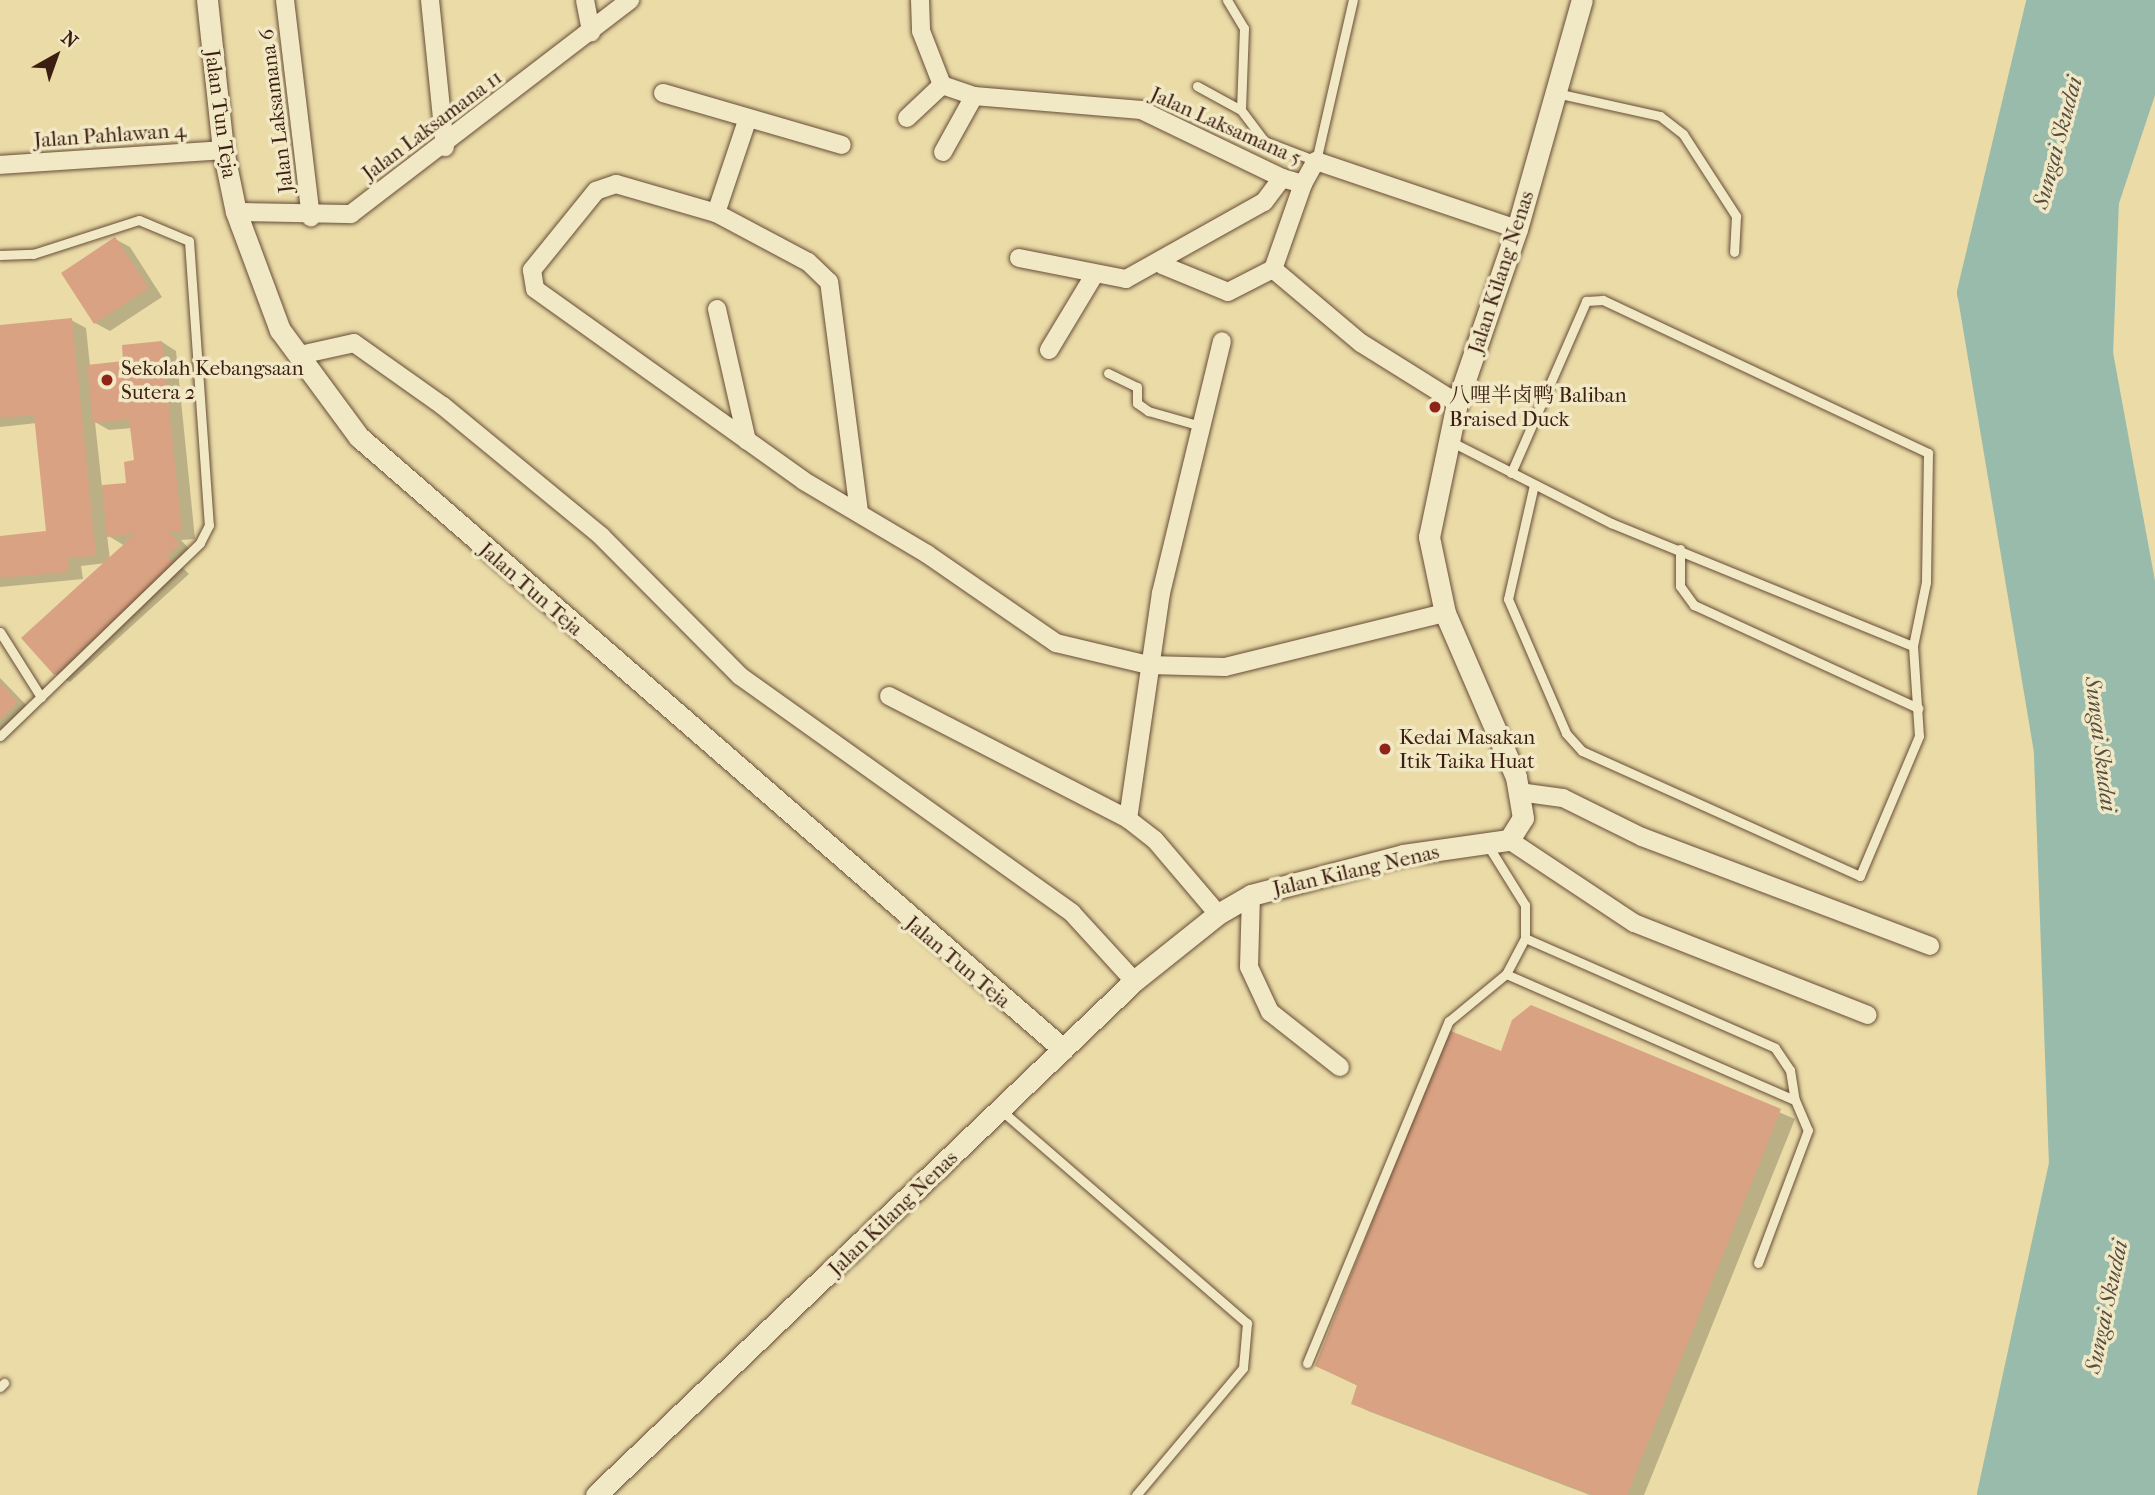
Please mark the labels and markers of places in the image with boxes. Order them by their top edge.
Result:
place label: Sekolah Kebangsaan Sutera 2 [121,355,304,405]
marker: Sekolah Kebangsaan Sutera 2 [99,372,115,388]
place label: 八哩半卤鸭 Baliban Braised Duck [1449,382,1627,432]
marker: 八哩半卤鸭 Baliban Braised Duck [1427,399,1443,415]
place label: Kedai Masakan Itik Taika Huat [1399,724,1535,774]
marker: Kedai Masakan Itik Taika Huat [1377,741,1393,757]

